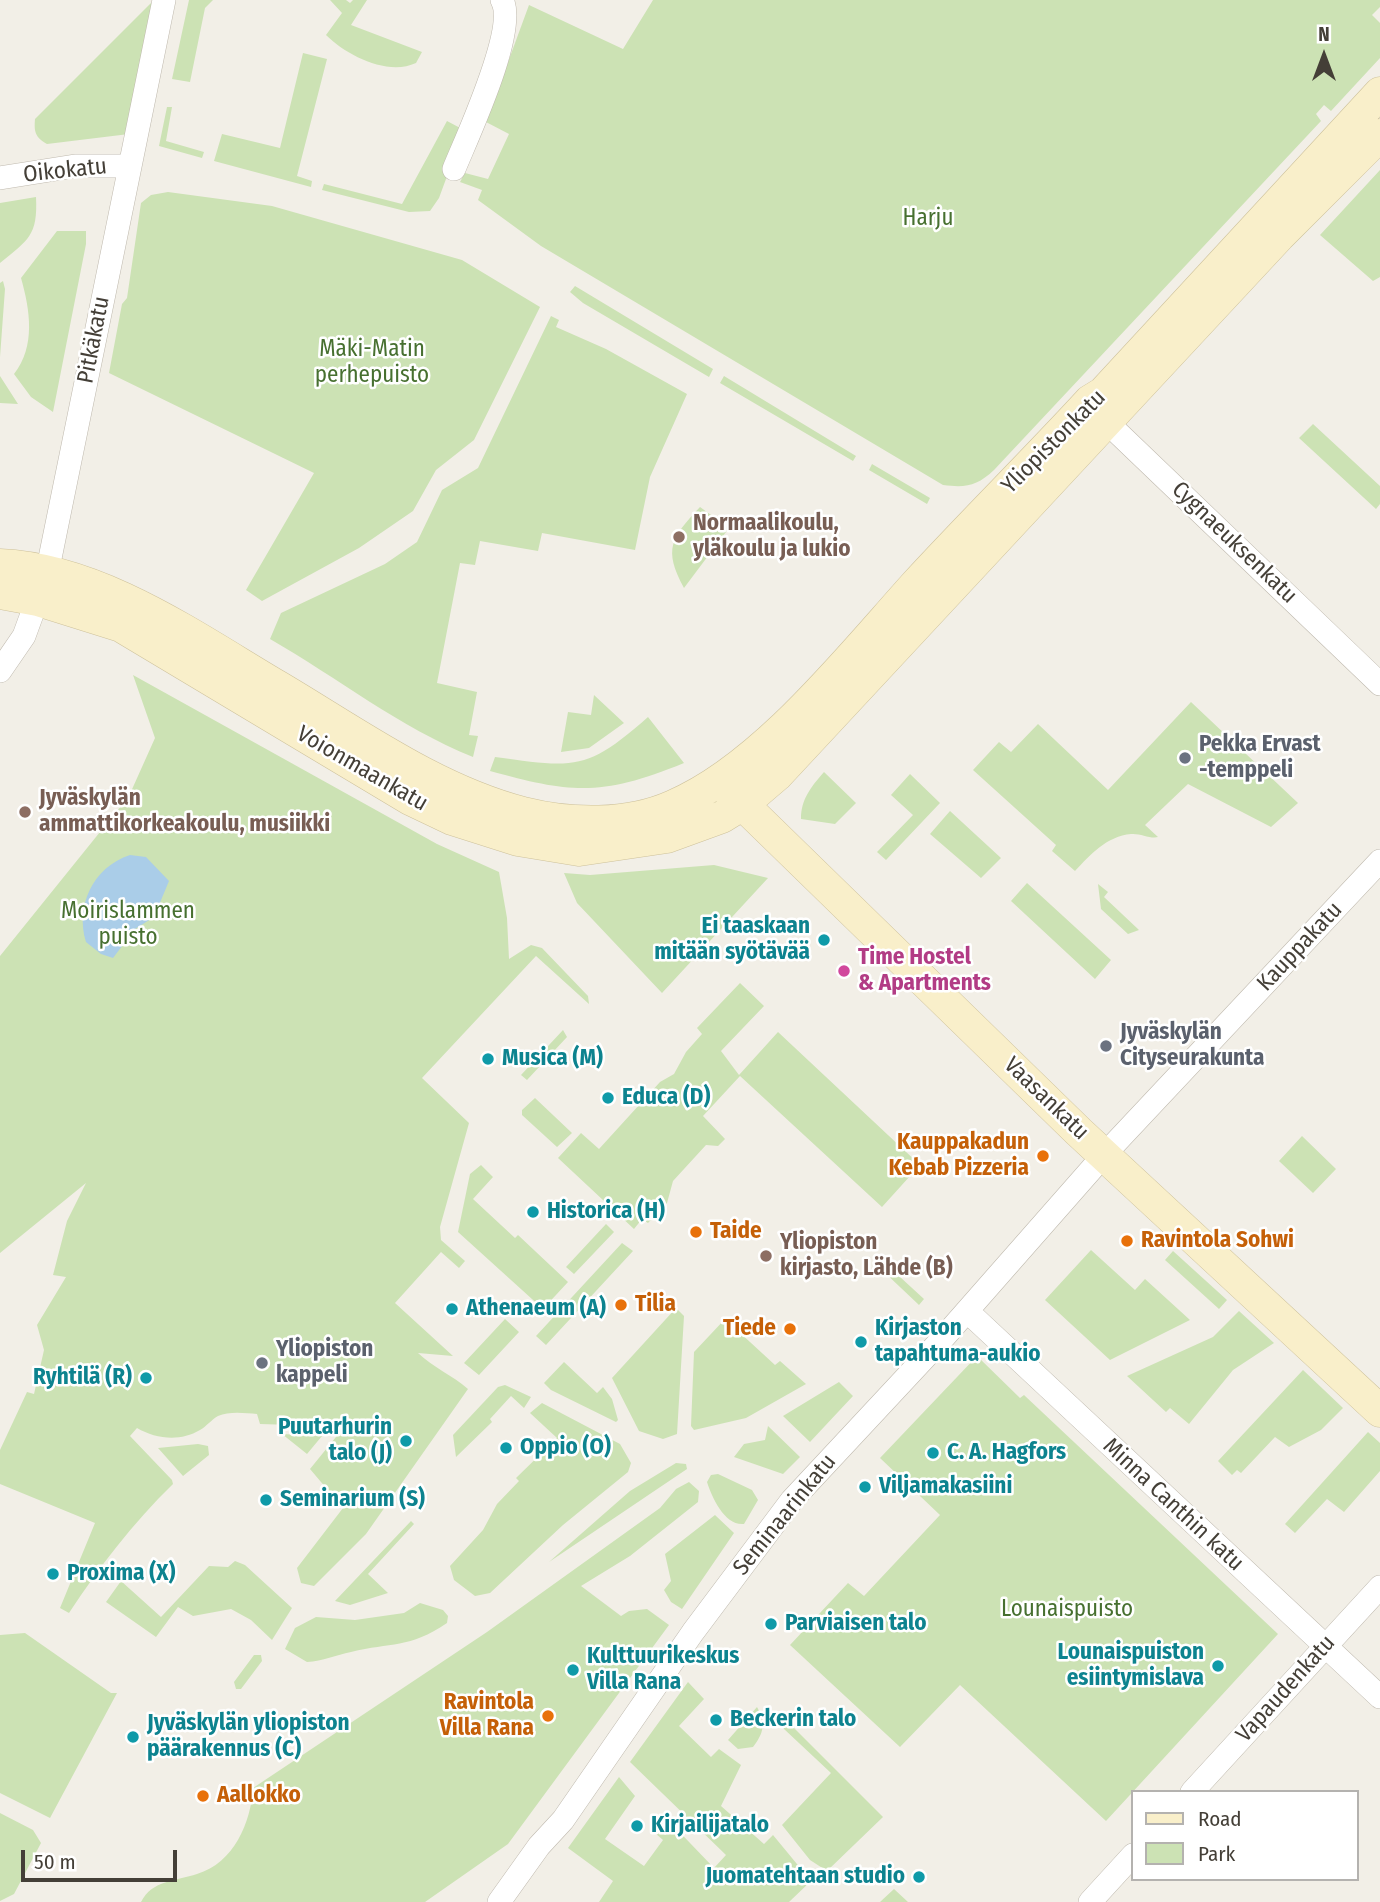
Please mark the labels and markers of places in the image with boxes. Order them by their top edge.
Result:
place label: Normaalikoulu, yläkoulu ja lukio [693,510,851,564]
marker: Normaalikoulu, yläkoulu ja lukio [671,529,687,545]
place label: Pekka Ervast -temppeli [1199,731,1321,785]
marker: Pekka Ervast -temppeli [1177,750,1193,766]
place label: Jyväskylän ammattikorkeakoulu, musiikki [39,785,330,839]
marker: Jyväskylän ammattikorkeakoulu, musiikki [17,804,33,820]
place label: Ei taaskaan mitään syötävää [654,913,810,967]
marker: Ei taaskaan mitään syötävää [816,932,832,948]
place label: Time Hostel & Apartments [858,944,991,998]
marker: Time Hostel & Apartments [836,963,852,979]
place label: Jyväskylän Cityseurakunta [1120,1019,1264,1073]
marker: Jyväskylän Cityseurakunta [1098,1038,1114,1054]
place label: Musica (M) [502,1045,603,1073]
marker: Musica (M) [480,1051,496,1067]
place label: Educa (D) [622,1084,710,1112]
marker: Educa (D) [600,1090,616,1106]
place label: Kauppakadun Kebab Pizzeria [888,1129,1029,1183]
marker: Kauppakadun Kebab Pizzeria [1035,1148,1051,1164]
place label: Historica (H) [547,1198,665,1226]
marker: Historica (H) [525,1204,541,1220]
place label: Taide [710,1218,762,1246]
marker: Taide [688,1224,704,1240]
place label: Ravintola Sohwi [1141,1227,1294,1255]
place label: Yliopiston kirjasto, Lähde (B) [780,1229,953,1283]
marker: Ravintola Sohwi [1119,1233,1135,1249]
marker: Yliopiston kirjasto, Lähde (B) [758,1248,774,1264]
place label: Tilia [635,1291,676,1319]
place label: Athenaeum (A) [466,1295,606,1323]
marker: Tilia [613,1297,629,1313]
marker: Athenaeum (A) [444,1301,460,1317]
place label: Tiede [723,1315,776,1343]
place label: Kirjaston tapahtuma-aukio [875,1315,1041,1369]
marker: Tiede [782,1321,798,1337]
marker: Kirjaston tapahtuma-aukio [853,1334,869,1350]
place label: Yliopiston kappeli [276,1336,373,1390]
marker: Yliopiston kappeli [254,1355,270,1371]
place label: Ryhtilä (R) [33,1364,132,1392]
marker: Ryhtilä (R) [138,1370,154,1386]
place label: Puutarhurin talo (J) [278,1414,392,1468]
marker: Puutarhurin talo (J) [398,1433,414,1449]
place label: Oppio (O) [520,1434,611,1462]
place label: C. A. Hagfors [947,1439,1066,1467]
marker: Oppio (O) [498,1440,514,1456]
marker: C. A. Hagfors [925,1445,941,1461]
place label: Viljamakasiini [879,1473,1012,1501]
marker: Viljamakasiini [857,1479,873,1495]
place label: Seminarium (S) [280,1486,425,1514]
marker: Seminarium (S) [258,1492,274,1508]
place label: Proxima (X) [67,1560,175,1588]
marker: Proxima (X) [45,1566,61,1582]
place label: Parviaisen talo [785,1610,927,1638]
marker: Parviaisen talo [763,1616,779,1632]
place label: Lounaispuiston esiintymislava [1058,1639,1204,1693]
place label: Kulttuurikeskus Villa Rana [587,1643,739,1697]
marker: Lounaispuiston esiintymislava [1210,1658,1226,1674]
marker: Kulttuurikeskus Villa Rana [565,1662,581,1678]
place label: Ravintola Villa Rana [440,1689,534,1743]
place label: Beckerin talo [730,1706,856,1734]
marker: Ravintola Villa Rana [540,1708,556,1724]
place label: Jyväskylän yliopiston päärakennus (C) [147,1710,349,1764]
marker: Beckerin talo [708,1712,724,1728]
marker: Jyväskylän yliopiston päärakennus (C) [125,1729,141,1745]
place label: Aallokko [217,1782,301,1810]
marker: Aallokko [195,1788,211,1804]
place label: Kirjailijatalo [651,1812,769,1840]
marker: Kirjailijatalo [629,1818,645,1834]
place label: Juomatehtaan studio [705,1863,905,1891]
marker: Juomatehtaan studio [911,1869,927,1885]

